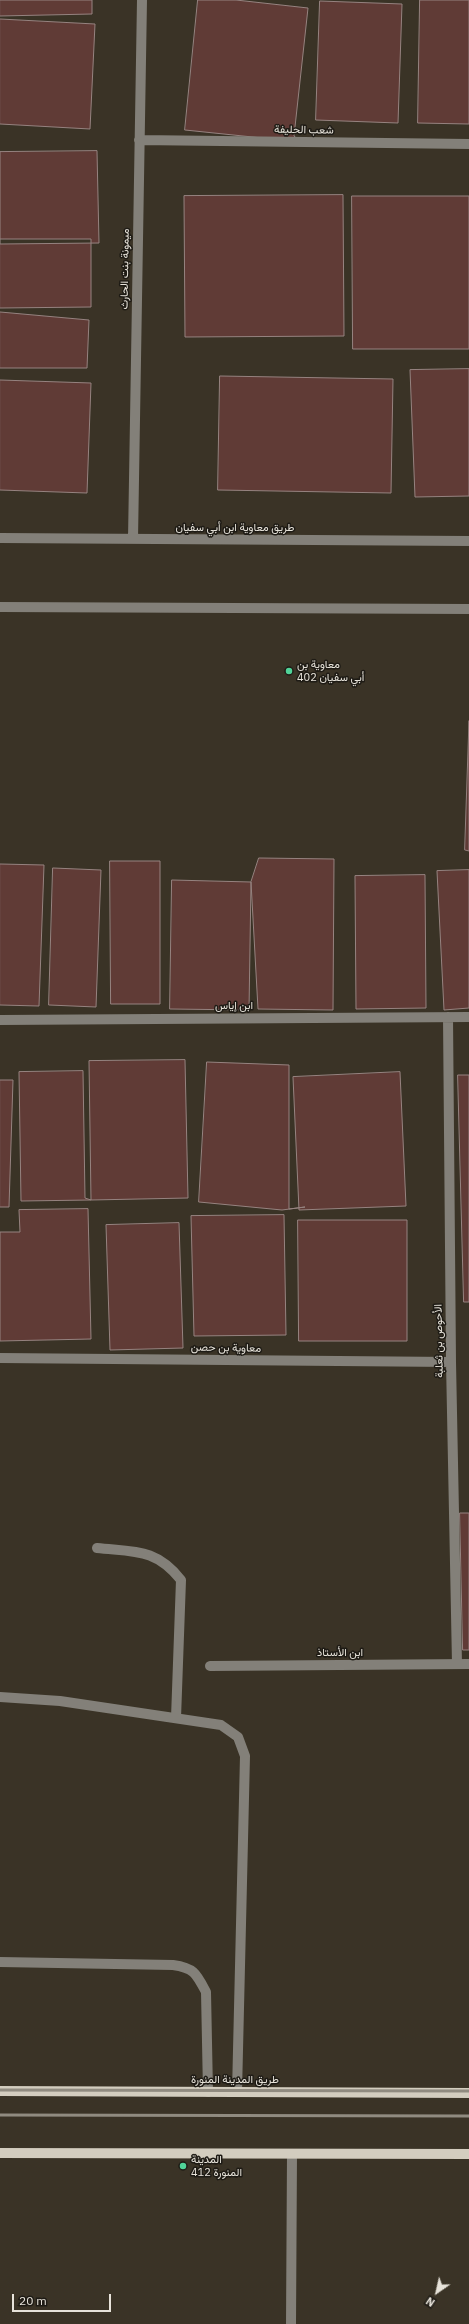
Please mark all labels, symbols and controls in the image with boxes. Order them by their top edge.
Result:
street label: شعب الحليفة [274,123,334,137]
street label: ميمونة بنت الحارث [118,228,132,310]
street label: طريق معاوية ابن أبي سفيان [176,521,294,535]
place label: معاوية بن أبي سفيان 402 [297,658,364,684]
marker: معاوية بن أبي سفيان 402 [284,666,294,676]
street label: ابن إياس [215,999,253,1013]
street label: الأحوص بن ثعلبة [432,1304,446,1378]
street label: معاوية بن حصن [191,1341,261,1355]
street label: ابن الأستاذ [317,1646,363,1660]
street label: طريق المدينة المنورة [191,2073,279,2087]
place label: المدينة المنورة 412 [191,2153,242,2179]
marker: المدينة المنورة 412 [178,2161,188,2171]
north arrow [417,2272,457,2312]
scale bar [14,2286,113,2312]
text: 20 m [19,2293,47,2308]
text: N [423,2294,438,2310]

